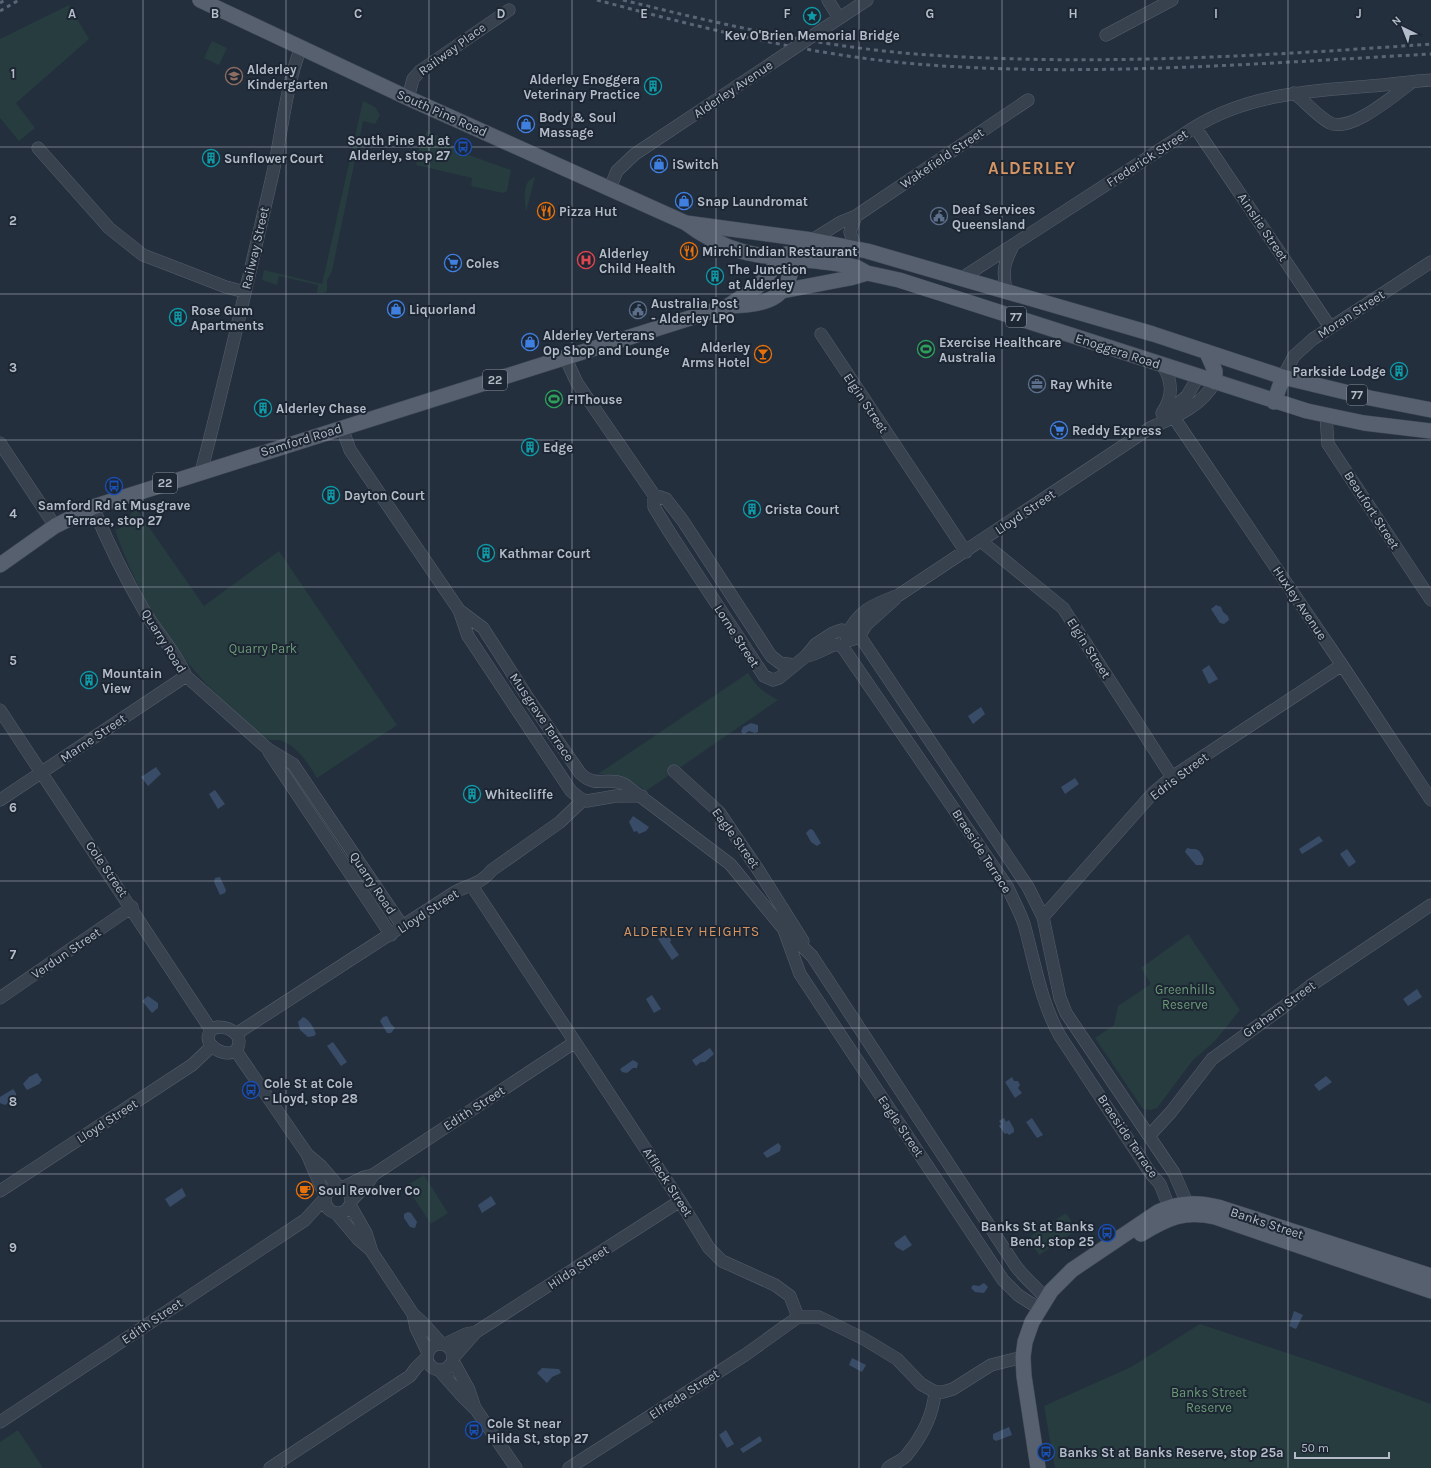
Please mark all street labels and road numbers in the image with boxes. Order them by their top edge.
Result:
street label: Railway Place [415,19,489,79]
street label: Alderley Avenue [690,57,776,121]
street label: South Pine Road [395,86,489,140]
street label: Wakefield Street [897,124,987,191]
street label: Frederick Street [1104,126,1191,190]
street label: Ainslie Street [1235,190,1291,264]
street label: Railway Street [238,205,272,291]
street label: Moran Street [1315,287,1387,341]
road number: 77 [1006,307,1026,327]
street label: Enoggera Road [1074,330,1162,372]
road number: 22 [483,370,507,390]
street label: Elgin Street [841,370,892,436]
road number: 77 [1347,385,1367,405]
street label: Samford Road [259,421,343,459]
street label: Beaufort Street [1341,468,1403,552]
road number: 22 [153,473,177,493]
street label: Lloyd Street [992,486,1058,538]
street label: Huxley Avenue [1270,563,1330,643]
street label: Lorne Street [711,602,763,670]
street label: Quarry Road [139,607,189,675]
street label: Elgin Street [1064,615,1114,681]
street label: Musgrave Terrace [507,670,577,764]
street label: Marne Street [57,710,129,766]
street label: Edris Street [1147,749,1211,803]
street label: Eagle Street [709,805,763,871]
street label: Braeside Terrace [949,806,1015,896]
street label: Cole Street [83,838,131,900]
street label: Quarry Road [347,849,399,917]
street label: Lloyd Street [395,886,461,936]
street label: Verdun Street [28,924,104,982]
street label: Graham Street [1240,978,1318,1040]
street label: Edith Street [440,1082,508,1133]
street label: Eagle Street [875,1092,927,1160]
street label: Braeside Terrace [1095,1092,1161,1181]
street label: Lloyd Street [74,1096,140,1146]
street label: Affleck Street [640,1145,696,1219]
street label: Banks Street [1229,1204,1306,1242]
street label: Hilda Street [545,1242,611,1292]
street label: Edith Street [119,1295,185,1347]
street label: Elfreda Street [646,1366,722,1422]

